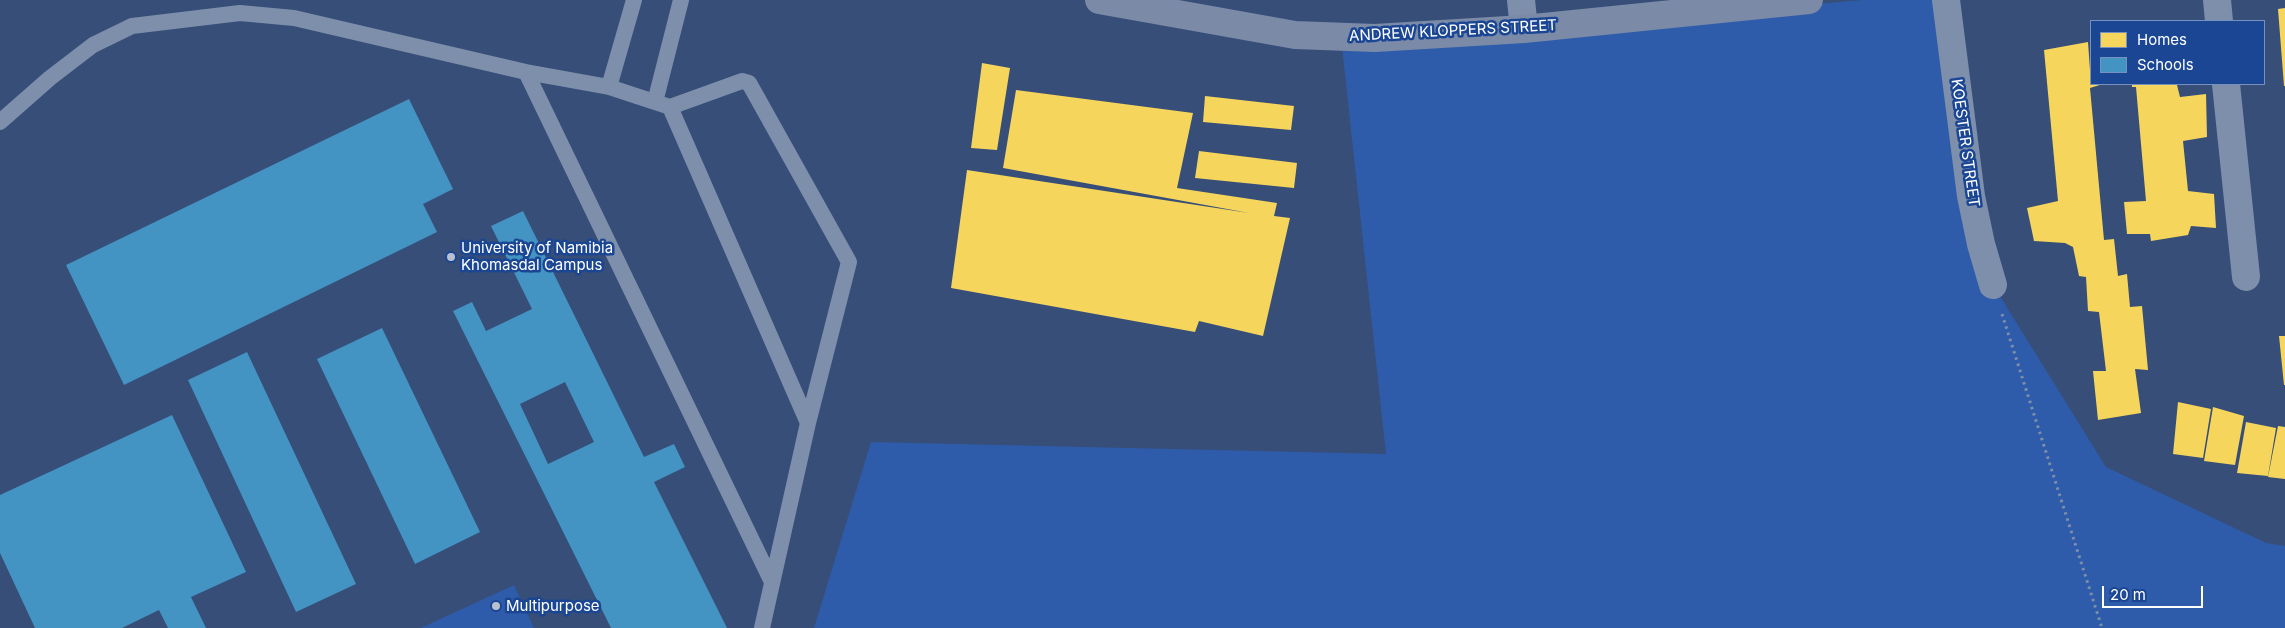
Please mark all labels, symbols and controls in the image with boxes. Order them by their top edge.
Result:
street label: ANDREW KLOPPERS STREET [1349,17,1557,45]
legend [2090,20,2265,85]
text: Homes [2137,30,2187,49]
text: Schools [2137,55,2194,74]
street label: KOESTER STREET [1947,78,1983,208]
place label: University of Namibia Khomasdal Campus [461,239,613,274]
marker: University of Namibia Khomasdal Campus [445,251,457,263]
scale bar [2105,576,2206,608]
text: 20 m [2110,585,2146,604]
place label: Multipurpose [506,597,600,615]
marker: Multipurpose [490,600,502,612]

